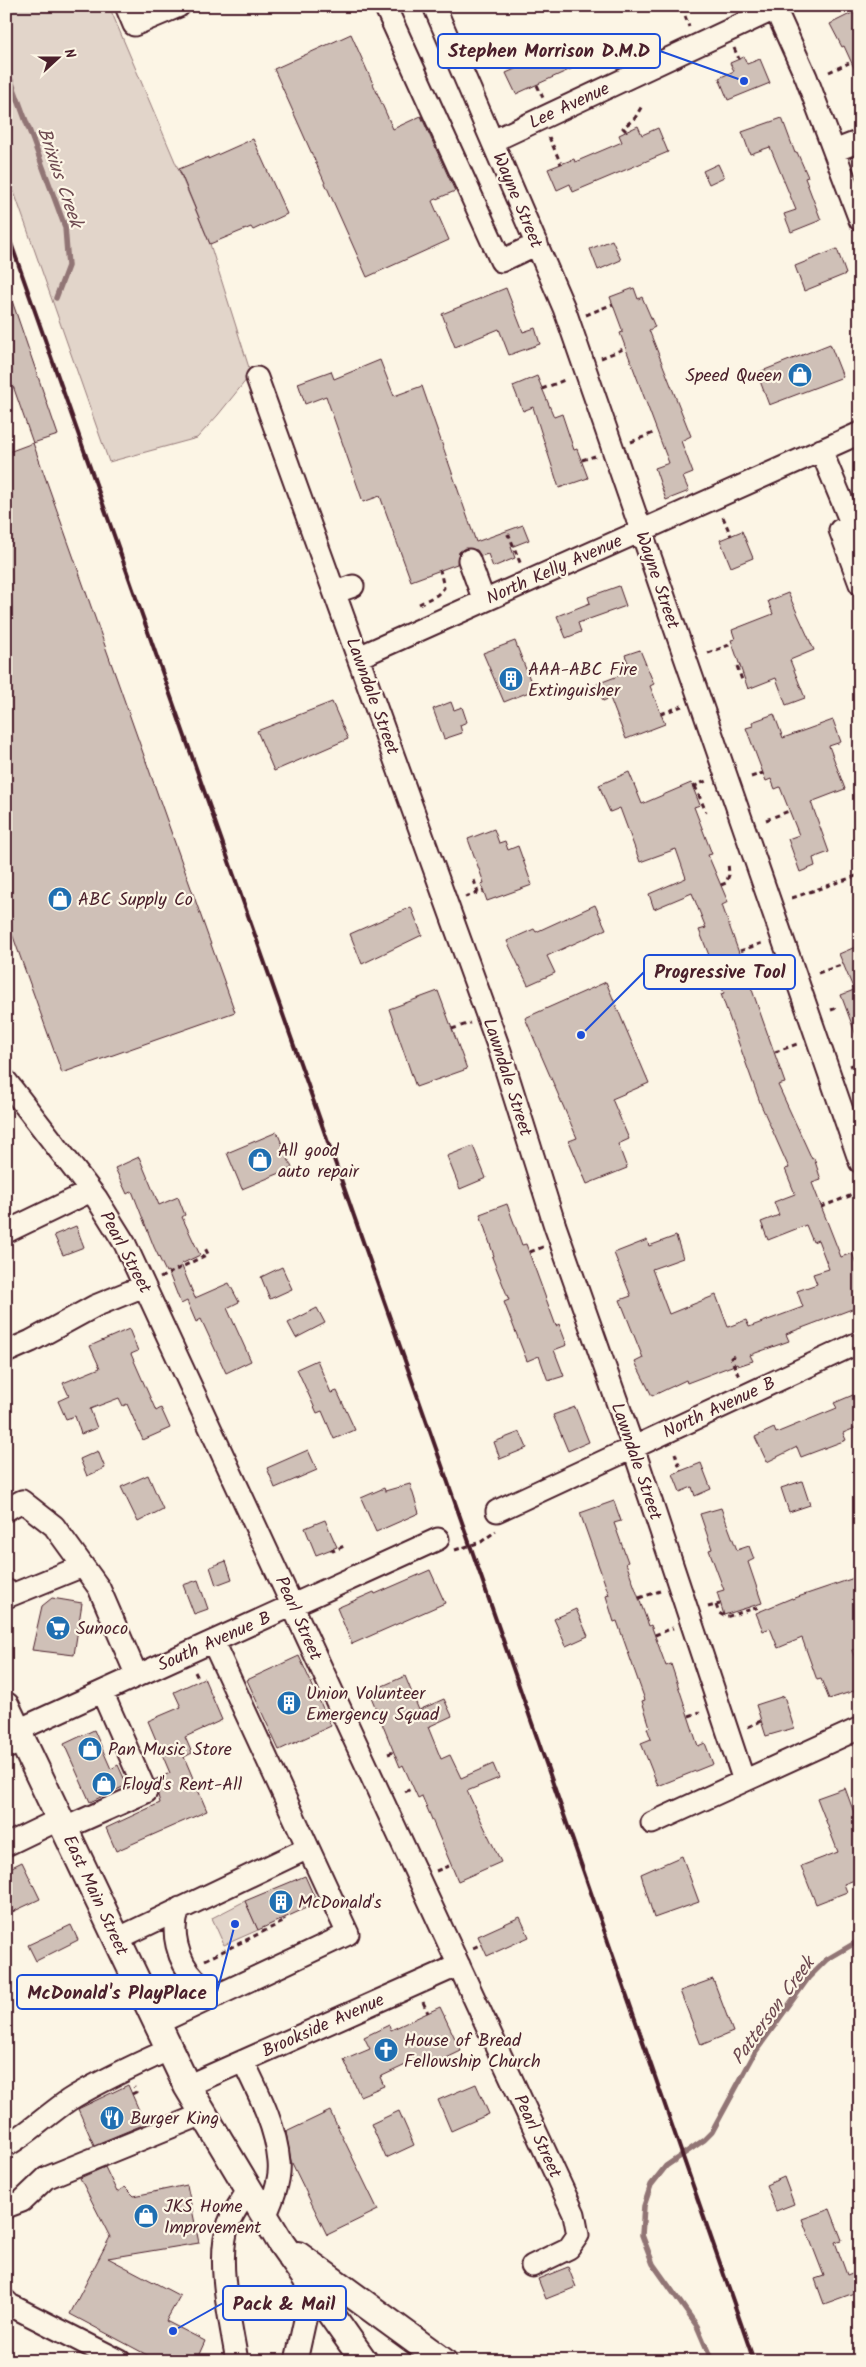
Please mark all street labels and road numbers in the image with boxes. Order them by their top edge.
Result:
street label: Lee Avenue [524,75,615,138]
street label: Wayne Street [483,148,550,254]
street label: North Kelly Avenue [482,527,627,613]
street label: Wayne Street [626,528,687,634]
street label: Lawndale Street [337,634,407,760]
street label: Lawndale Street [474,1015,540,1141]
street label: Pearl Street [91,1206,159,1300]
street label: North Avenue B [658,1369,781,1447]
street label: Lawndale Street [602,1399,670,1525]
street label: Pearl Street [266,1572,330,1666]
street label: South Avenue B [153,1604,276,1680]
street label: East Main Street [54,1830,136,1962]
street label: Brookside Avenue [258,1986,390,2066]
street label: Pearl Street [505,2090,569,2184]

